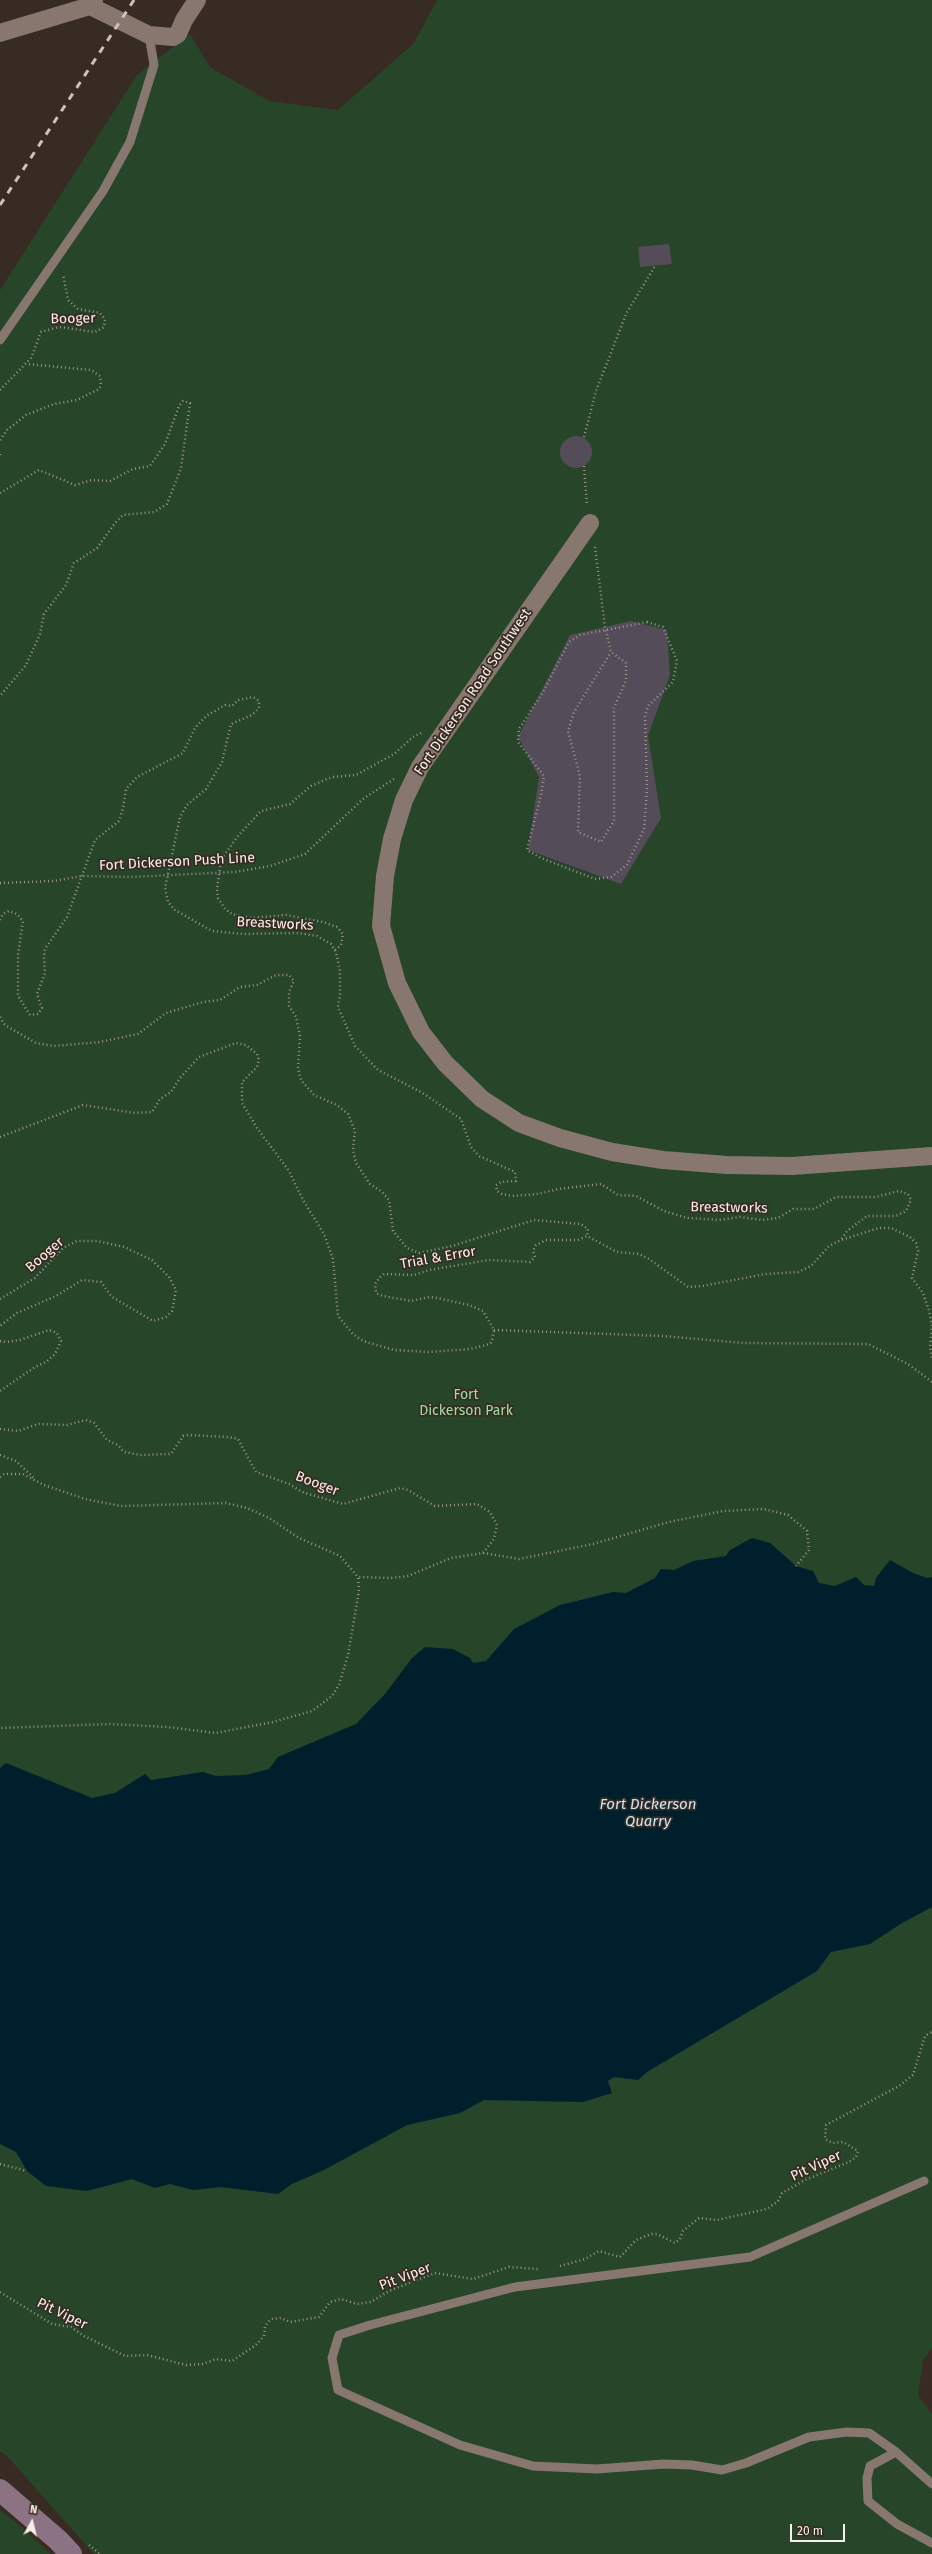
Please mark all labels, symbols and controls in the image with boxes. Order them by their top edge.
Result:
street label: Booger [50,310,96,328]
street label: Fort Dickerson Road Southwest [411,606,535,778]
street label: Fort Dickerson Push Line [99,850,255,874]
street label: Breastworks [236,914,314,934]
street label: Breastworks [690,1199,768,1217]
street label: Booger [23,1234,67,1276]
street label: Trial & Error [399,1243,477,1273]
park label: Fort Dickerson Park [419,1387,513,1420]
street label: Booger [293,1468,341,1500]
water label: Fort Dickerson Quarry [600,1796,696,1831]
street label: Pit Viper [788,2147,844,2185]
street label: Pit Viper [377,2259,433,2295]
street label: Pit Viper [34,2295,90,2333]
north arrow [12,2502,52,2542]
text: N [29,2503,38,2517]
scale bar [792,2516,847,2542]
text: 20 m [797,2524,823,2538]

